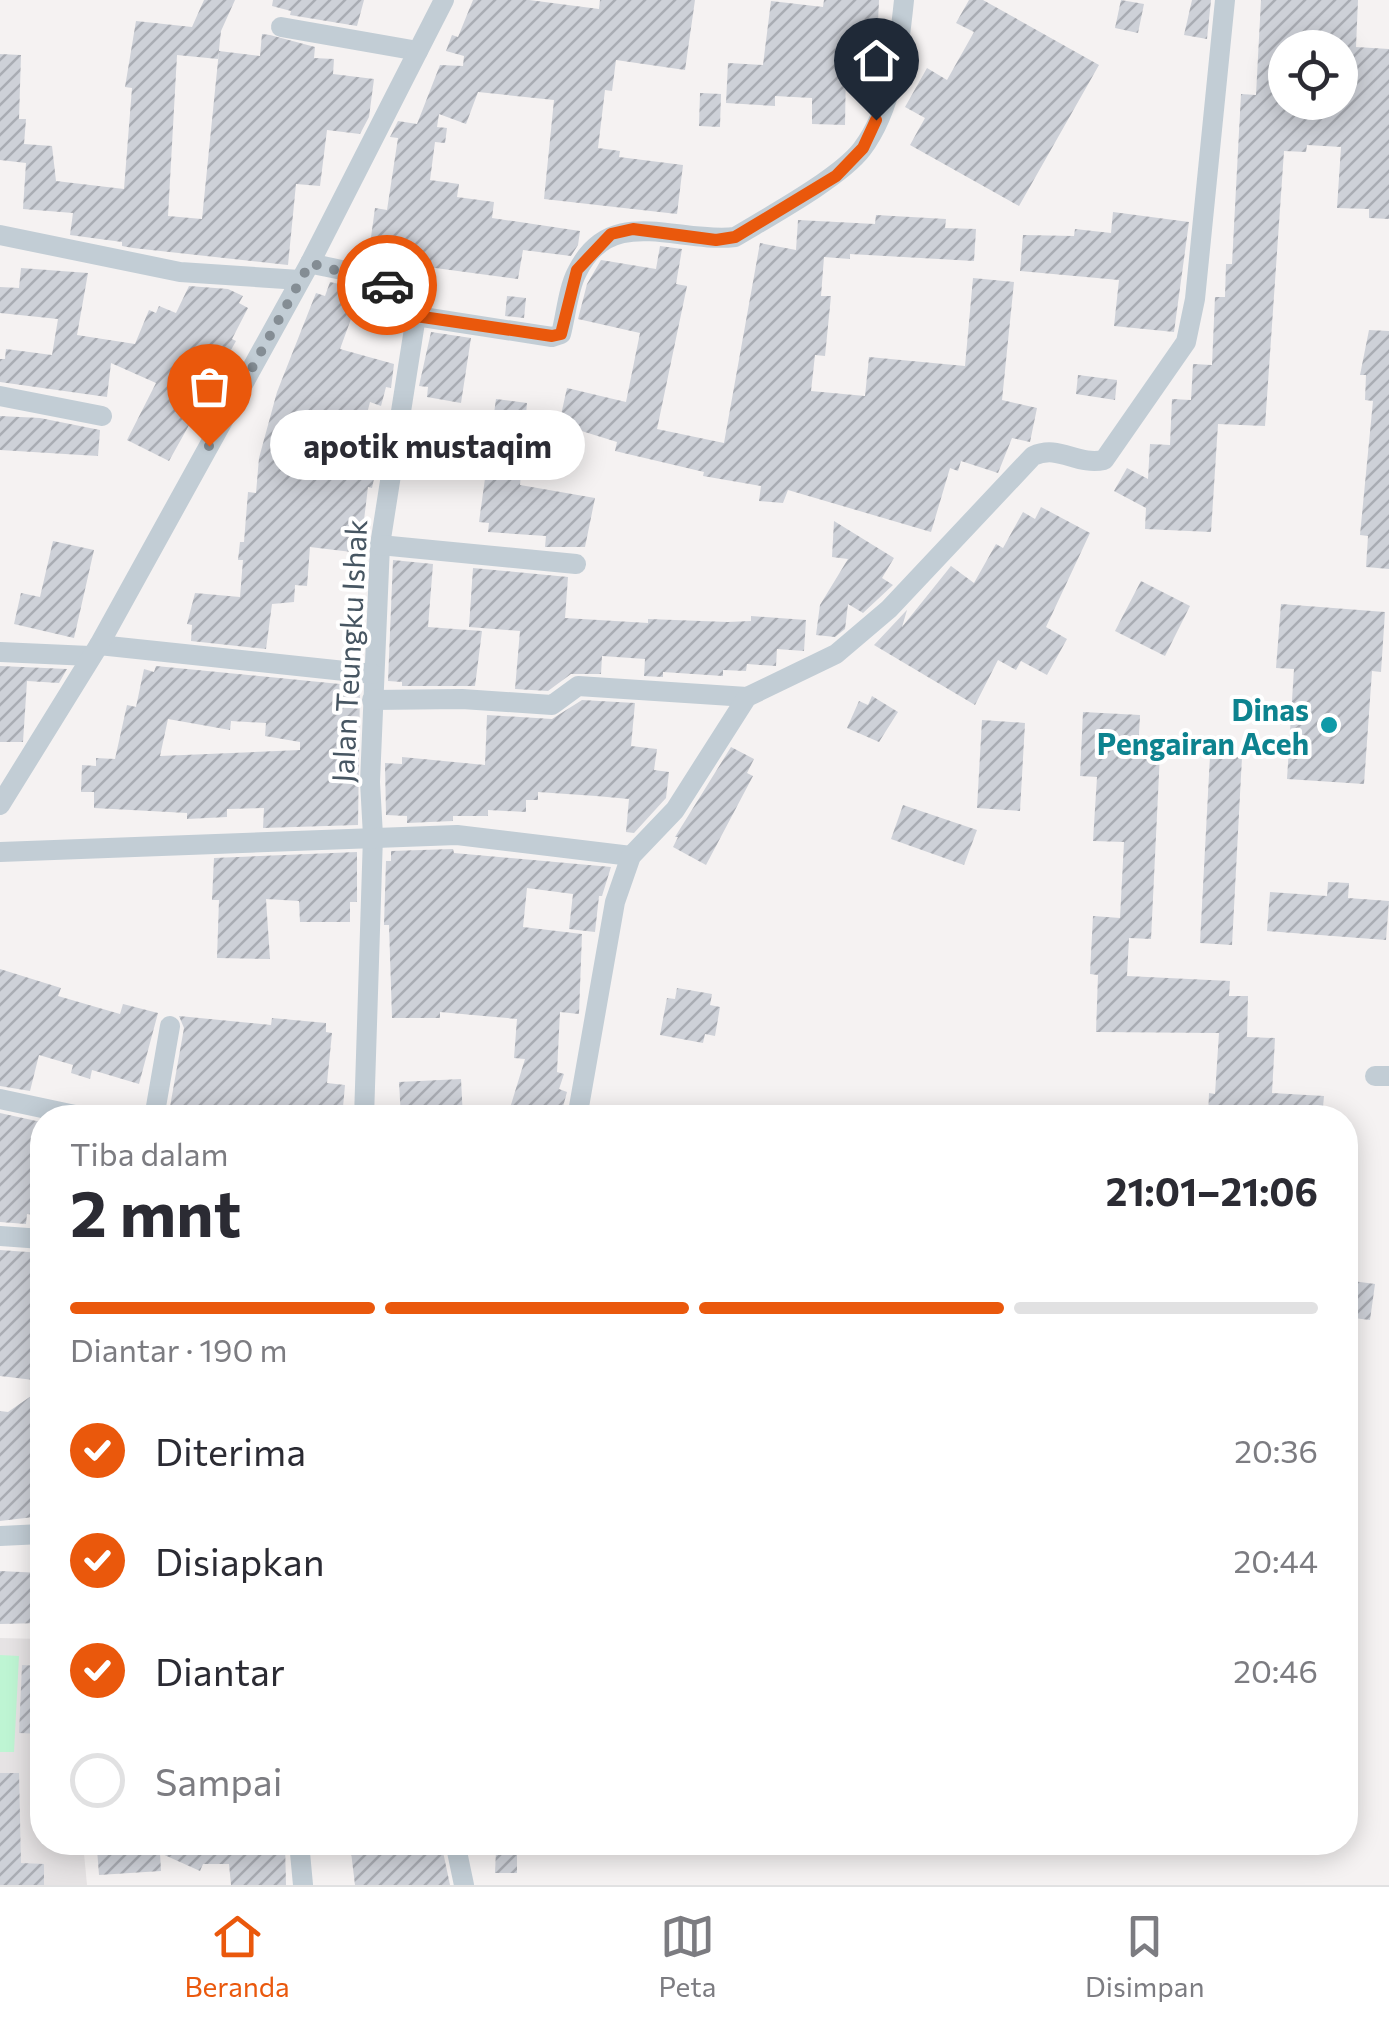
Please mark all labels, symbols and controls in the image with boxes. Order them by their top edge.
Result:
pin [834,18,919,121]
map controls [1268,30,1358,120]
button: locate [1268,30,1358,120]
icon: home [849,33,904,88]
courier [337,235,437,335]
icon: car [360,258,415,313]
pin [167,344,252,447]
icon: bag [182,359,237,414]
callout: apotik mustaqim [269,411,584,481]
text: apotik mustaqim [303,425,552,465]
street label: Jalan Teungku Ishak [323,518,373,784]
place label: Dinas Pengairan Aceh [1097,690,1309,761]
marker: Dinas Pengairan Aceh [1318,714,1340,736]
text: Tiba dalam [70,1133,229,1173]
text: 21:01–21:06 [1106,1167,1318,1214]
text: 2 mnt [70,1171,241,1250]
text: Diantar · 190 m [70,1329,287,1369]
icon: check [70,1423,125,1478]
text: Diterima [155,1427,306,1474]
text: 20:36 [1234,1430,1318,1470]
icon: check [70,1533,125,1588]
text: Disiapkan [155,1537,324,1584]
text: 20:44 [1234,1540,1318,1580]
icon: check [70,1643,125,1698]
text: Diantar [155,1647,285,1694]
text: 20:46 [1233,1650,1318,1690]
text: Sampai [155,1757,282,1804]
tab: Beranda [184,1909,290,2003]
tab: Peta [659,1909,716,2003]
tab: Disimpan [1085,1909,1205,2003]

